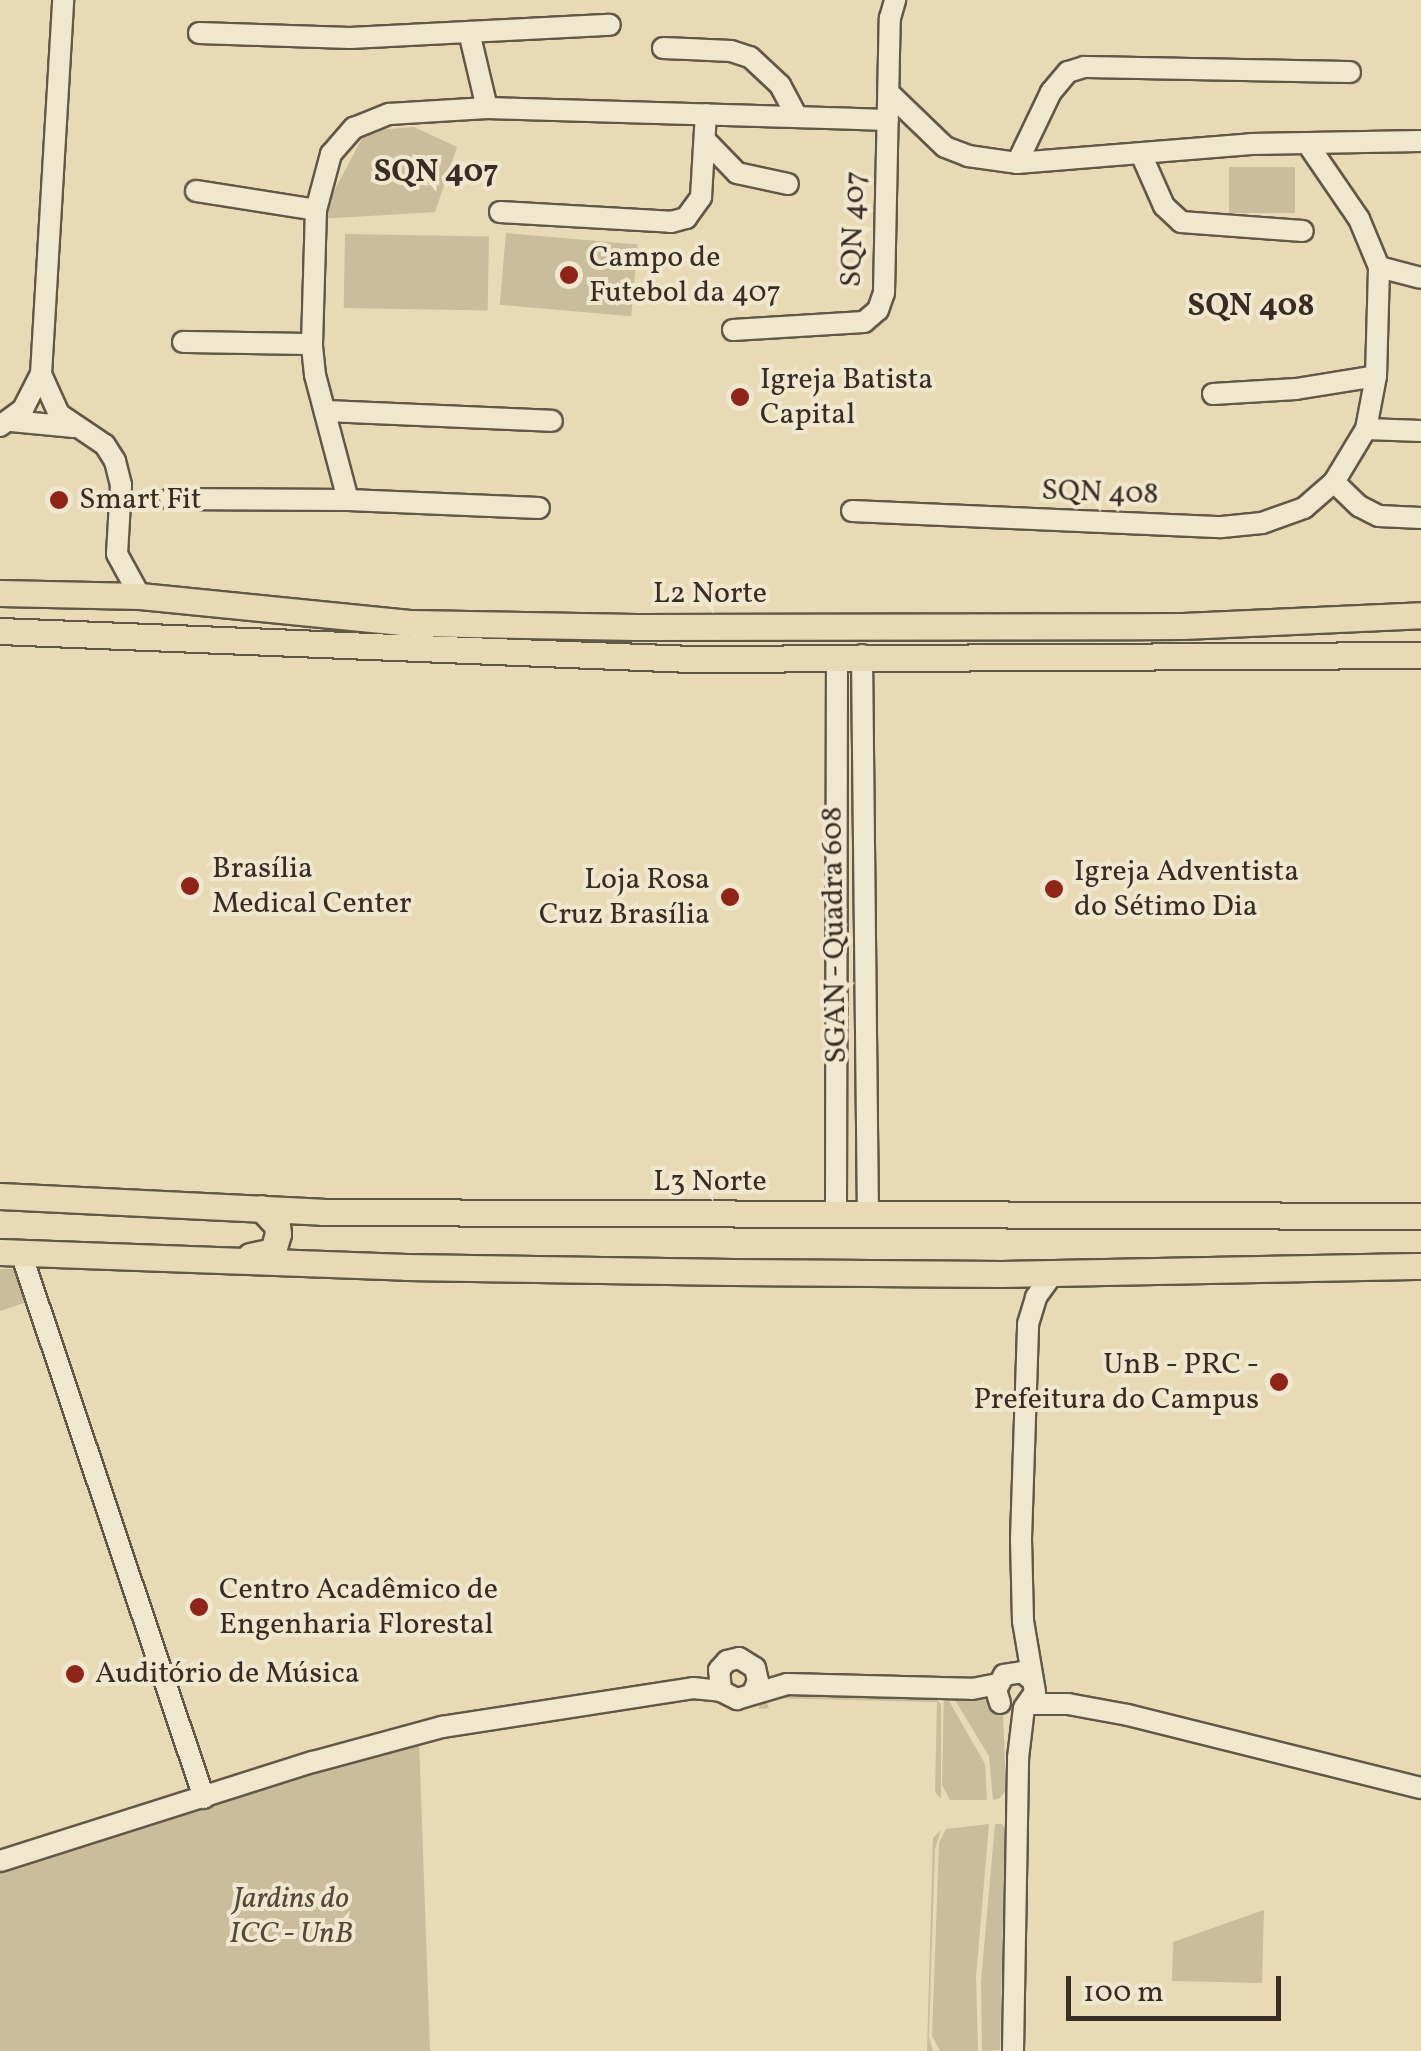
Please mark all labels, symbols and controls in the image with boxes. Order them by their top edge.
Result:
district label: SQN 407 [373,154,499,192]
street label: SQN 407 [834,170,874,288]
place label: Campo de Futebol da 407 [589,240,781,310]
marker: Campo de Futebol da 407 [558,264,580,286]
district label: SQN 408 [1187,288,1315,326]
place label: Igreja Batista Capital [760,362,933,432]
marker: Igreja Batista Capital [729,386,751,408]
street label: SQN 408 [1041,473,1159,513]
place label: Smart Fit [79,482,202,518]
marker: Smart Fit [48,489,70,511]
street label: L2 Norte [653,576,767,612]
street label: SGAN - Quadra 608 [815,806,855,1064]
place label: Brasília Medical Center [212,851,412,922]
place label: Igreja Adventista do Sétimo Dia [1074,854,1299,924]
place label: Loja Rosa Cruz Brasília [539,862,710,932]
marker: Brasília Medical Center [177,873,203,899]
marker: Igreja Adventista do Sétimo Dia [1043,878,1065,900]
marker: Loja Rosa Cruz Brasília [719,886,741,908]
street label: L3 Norte [653,1164,767,1200]
place label: UnB - PRC - Prefeitura do Campus [973,1347,1259,1418]
marker: UnB - PRC - Prefeitura do Campus [1268,1371,1290,1393]
place label: Centro Acadêmico de Engenharia Florestal [219,1572,498,1642]
marker: Centro Acadêmico de Engenharia Florestal [188,1596,210,1618]
place label: Auditório de Música [95,1656,360,1692]
marker: Auditório de Música [64,1663,86,1685]
park label: Jardins do ICC - UnB [229,1881,353,1952]
scale bar [1071,1956,1286,2018]
text: 100 m [1083,1972,1164,2014]

